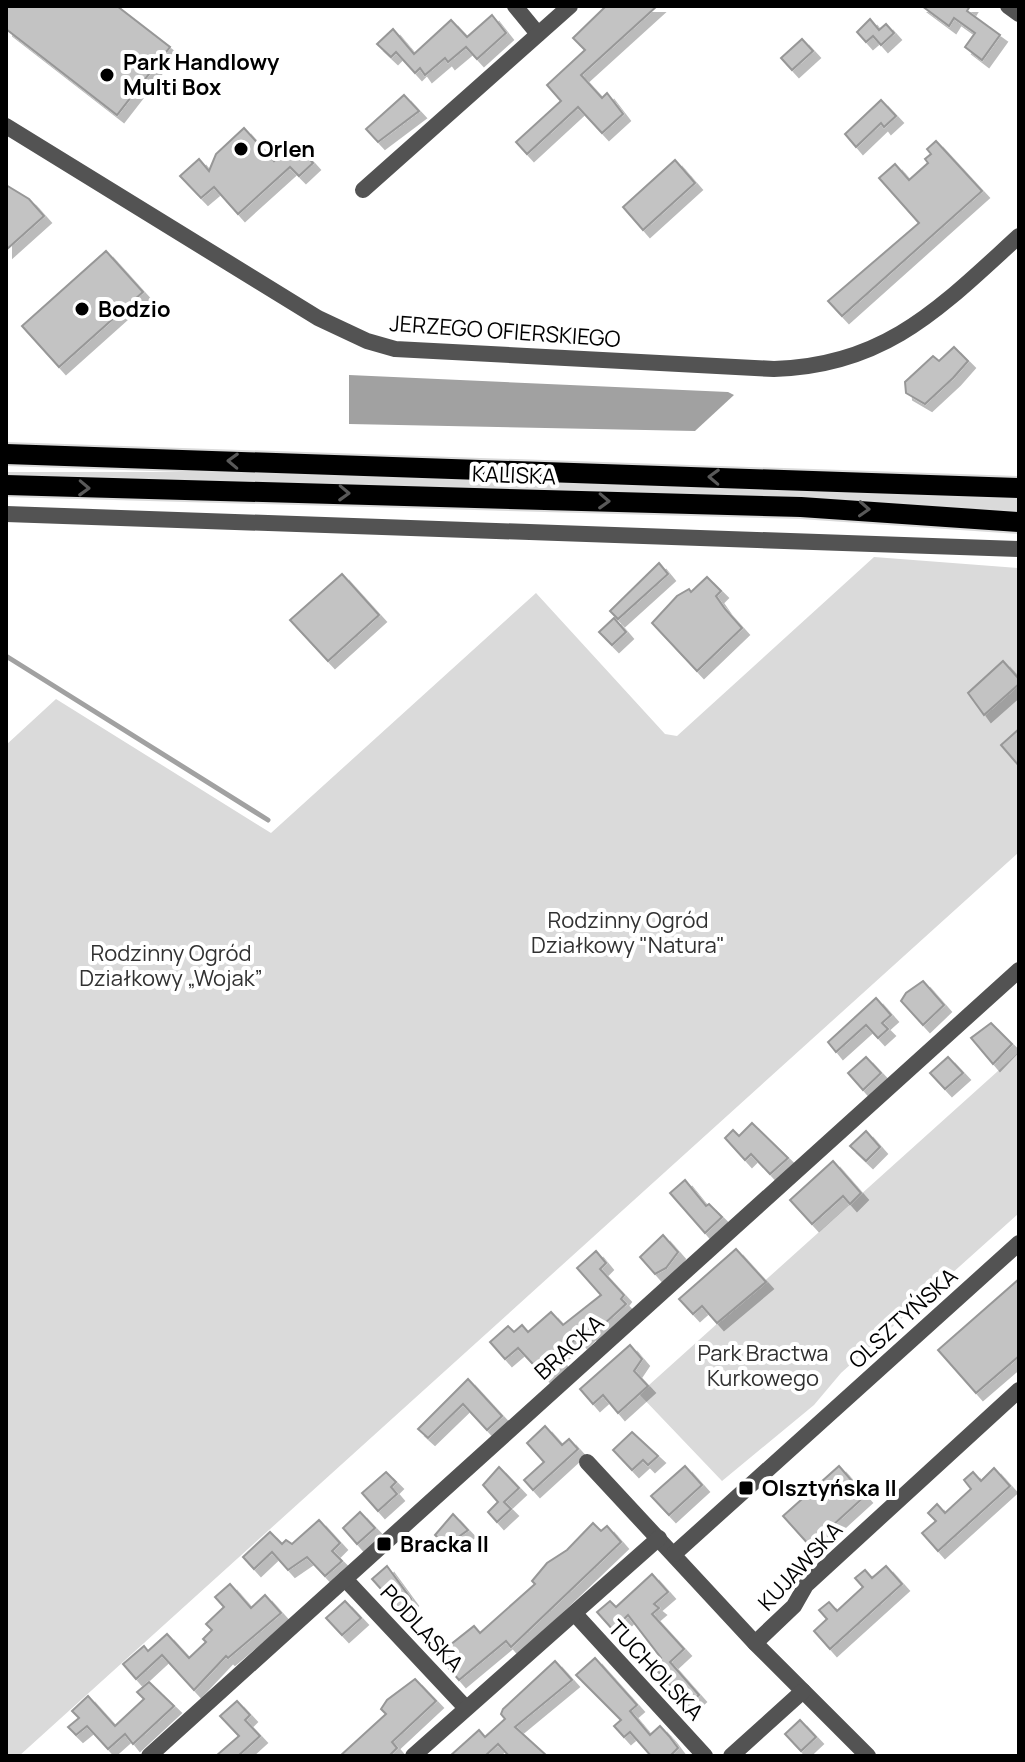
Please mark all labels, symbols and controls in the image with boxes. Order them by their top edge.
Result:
place label: Park Handlowy Multi Box [123,47,280,102]
marker: Park Handlowy Multi Box [98,66,116,84]
place label: Orlen [257,134,315,164]
marker: Orlen [232,140,250,158]
place label: Bodzio [98,294,171,324]
marker: Bodzio [73,300,91,318]
street label: JERZEGO OFIERSKIEGO [389,308,622,354]
one-way arrow [226,453,239,470]
street label: KALISKA [472,459,557,491]
one-way arrow [707,469,720,486]
one-way arrow [78,479,91,496]
one-way arrow [338,484,351,501]
one-way arrow [598,493,611,510]
one-way arrow [858,501,871,518]
park label: Rodzinny Ogród Działkowy "Natura" [531,905,725,960]
park label: Rodzinny Ogród Działkowy „Wojak” [79,938,263,993]
street label: OLSZTYŃSKA [842,1261,964,1375]
street label: BRACKA [528,1308,610,1386]
park label: Park Bractwa Kurkowego [698,1338,828,1393]
place label: Olsztyńska II [762,1473,897,1503]
marker: Olsztyńska II [737,1479,755,1497]
street label: KUJAWSKA [751,1515,849,1617]
place label: Bracka II [400,1529,489,1559]
marker: Bracka II [375,1535,393,1553]
street label: PODLASKA [374,1578,470,1678]
street label: TUCHOLSKA [602,1613,710,1727]

